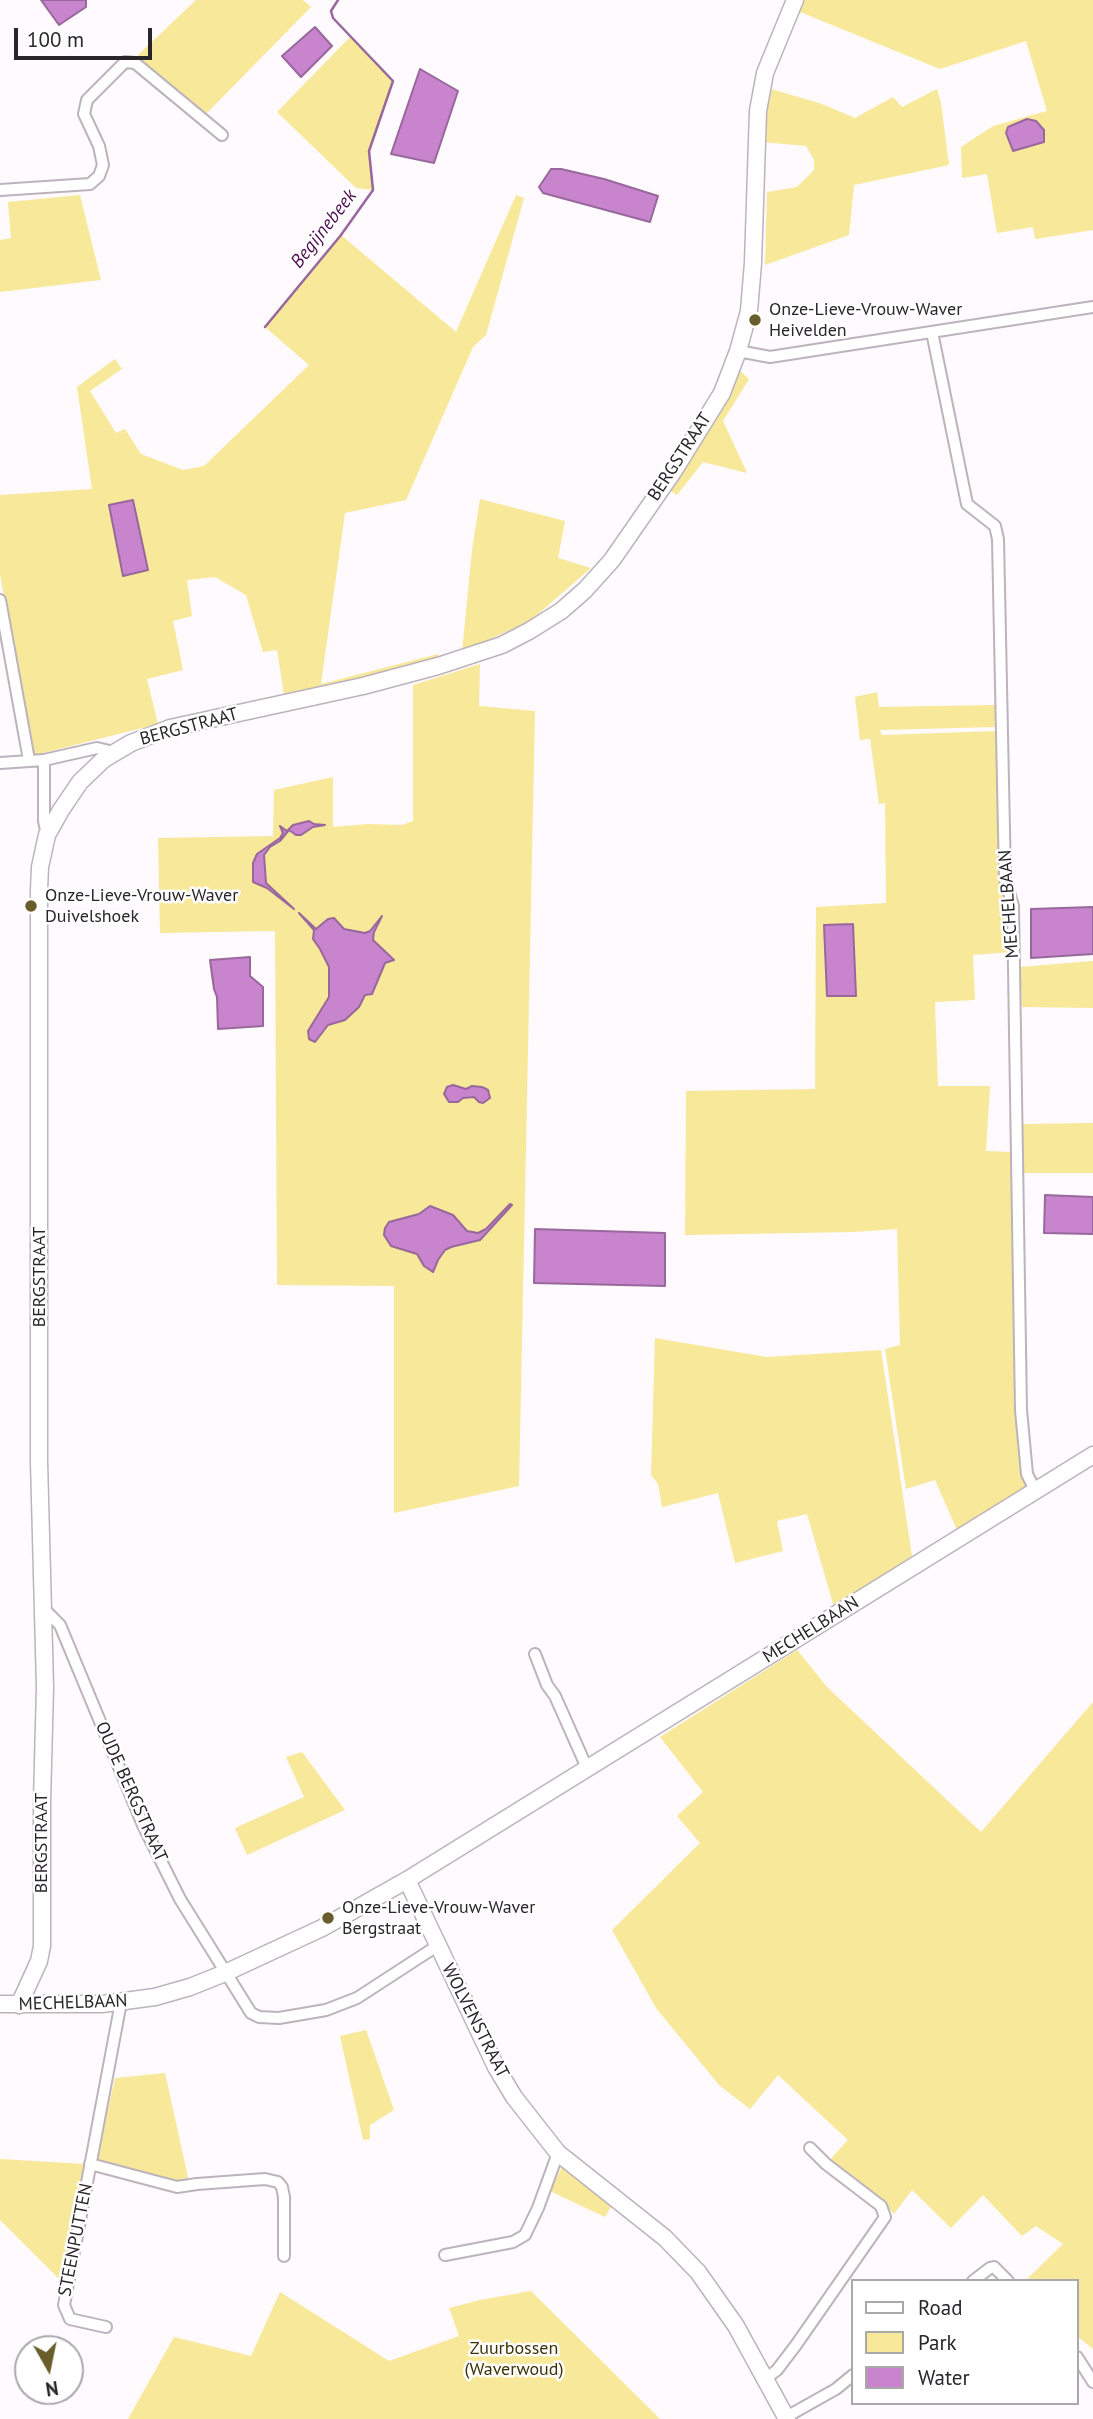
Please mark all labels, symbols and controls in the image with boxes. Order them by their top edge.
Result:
scale bar [18,14,156,58]
text: 100 m [27,26,84,53]
water label: Begijnebeek [286,185,362,273]
place label: Onze-Lieve-Vrouw-Waver Heivelden [769,299,962,342]
marker: Onze-Lieve-Vrouw-Waver Heivelden [747,312,763,328]
street label: BERGSTRAAT [644,409,716,505]
street label: BERGSTRAAT [138,704,240,750]
street label: MECHELBAAN [994,849,1024,959]
place label: Onze-Lieve-Vrouw-Waver Duivelshoek [45,885,238,928]
marker: Onze-Lieve-Vrouw-Waver Duivelshoek [23,898,39,914]
street label: BERGSTRAAT [29,1227,51,1327]
street label: MECHELBAAN [759,1592,863,1668]
street label: OUDE BERGSTRAAT [90,1719,172,1865]
street label: BERGSTRAAT [31,1793,53,1893]
place label: Onze-Lieve-Vrouw-Waver Bergstraat [342,1897,535,1940]
marker: Onze-Lieve-Vrouw-Waver Bergstraat [320,1910,336,1926]
street label: WOLVENSTRAAT [437,1960,513,2082]
street label: MECHELBAAN [18,1990,128,2016]
street label: STEENPUTTEN [54,2182,98,2298]
legend [852,2279,1079,2405]
text: Road [918,2294,962,2321]
text: Park [918,2329,957,2356]
north arrow [14,2335,84,2405]
park label: Zuurbossen (Waverwoud) [465,2338,563,2380]
text: Water [918,2364,970,2391]
text: N [44,2376,60,2402]

